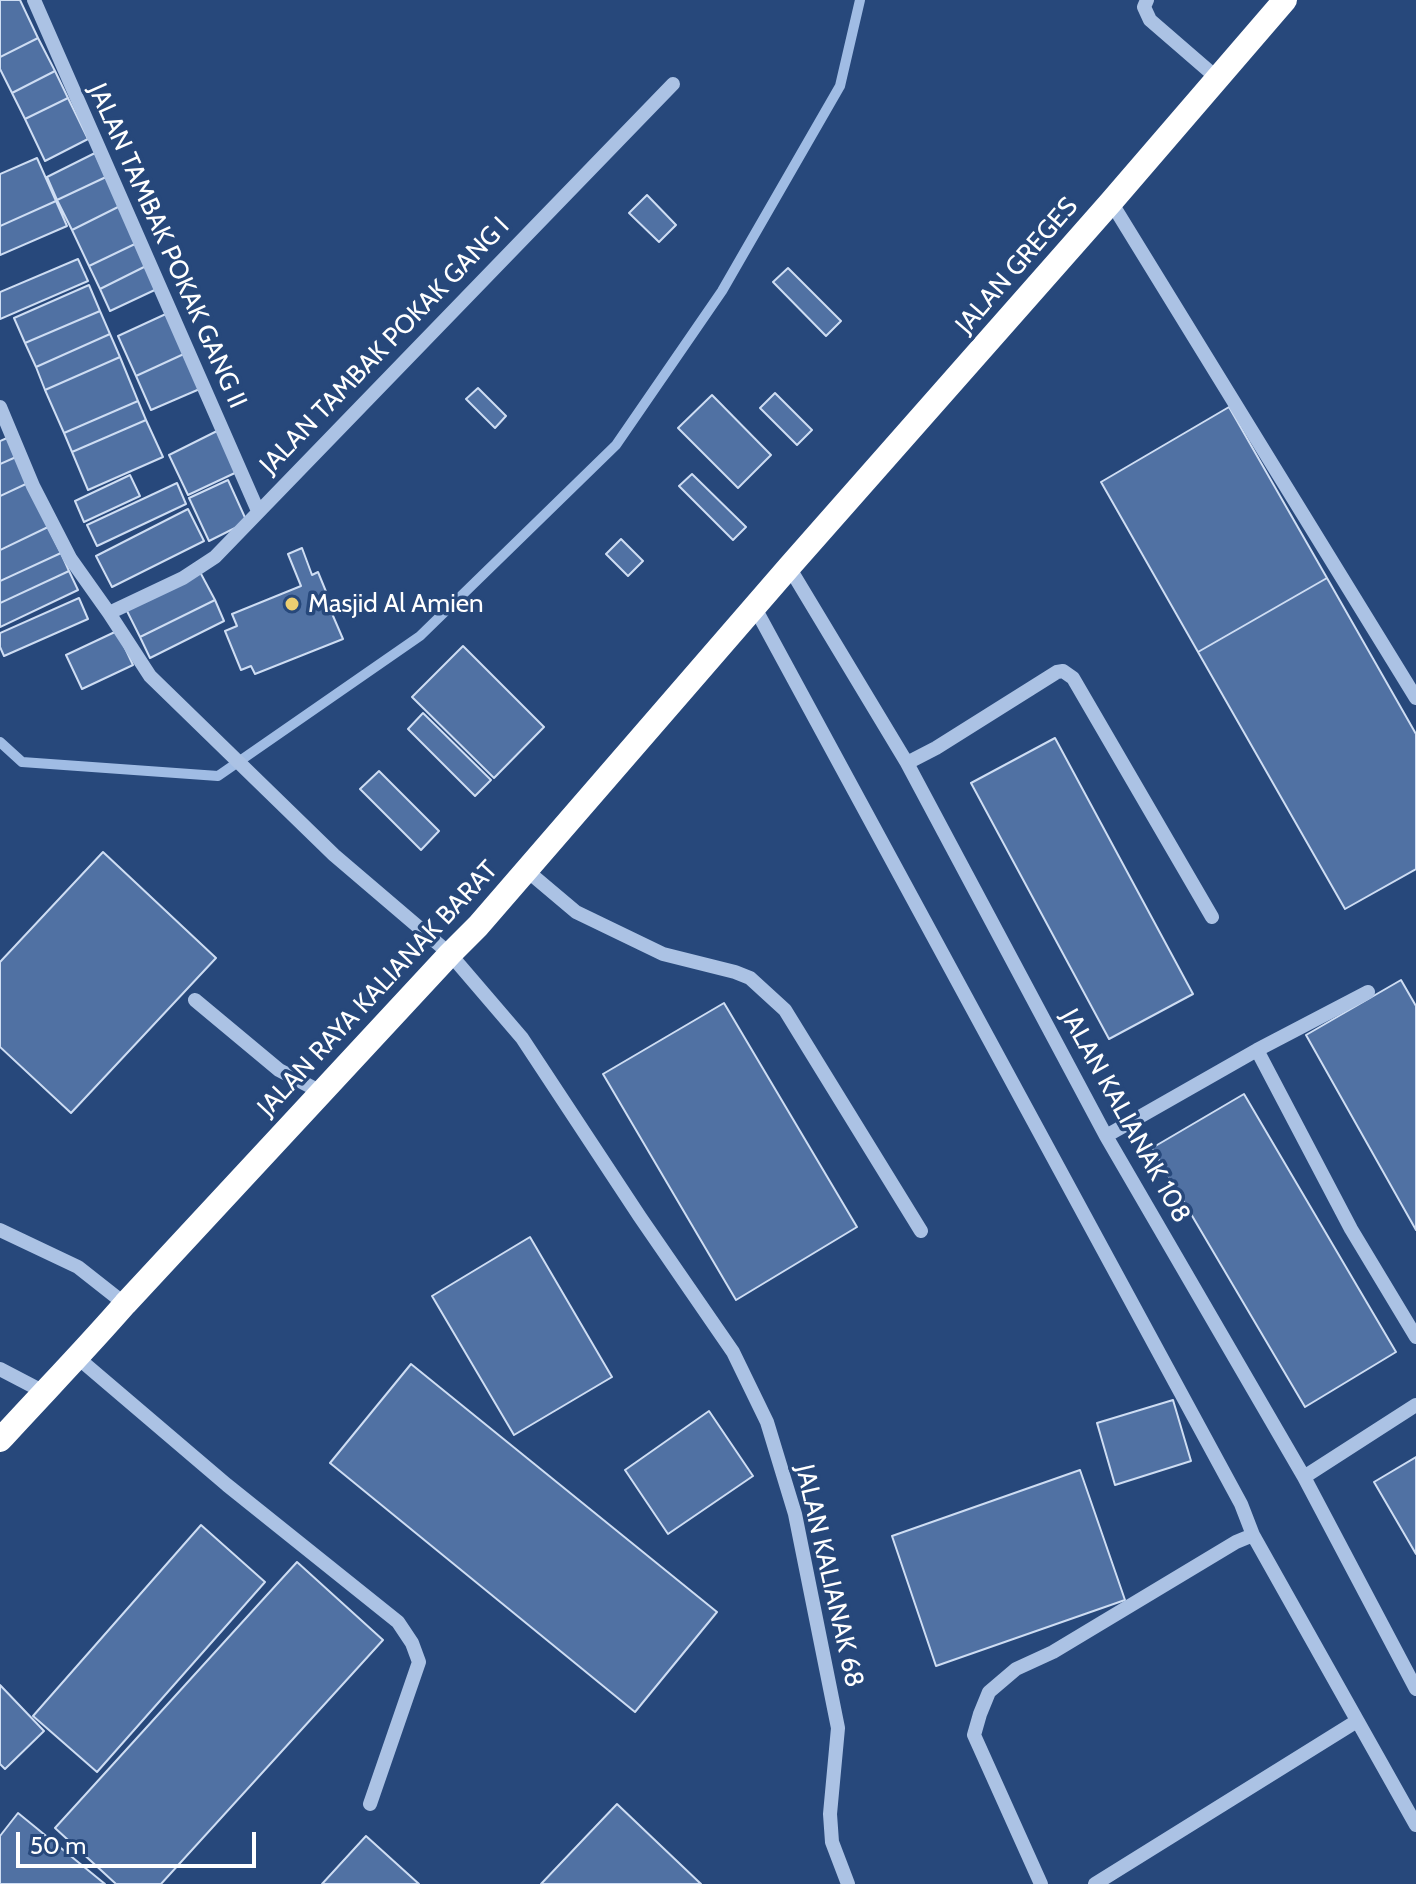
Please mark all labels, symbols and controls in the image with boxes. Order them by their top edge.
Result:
street label: JALAN TAMBAK POKAK GANG II [81,79,253,413]
street label: JALAN GREGES [949,192,1085,340]
street label: JALAN TAMBAK POKAK GANG I [254,211,516,481]
place label: Masjid Al Amien [308,588,483,620]
marker: Masjid Al Amien [283,595,301,613]
street label: JALAN RAYA KALIANAK BARAT [251,855,505,1123]
street label: JALAN KALIANAK 108 [1053,1004,1197,1228]
street label: JALAN KALIANAK 68 [788,1462,870,1690]
scale bar [20,1816,260,1866]
text: 50 m [30,1831,86,1860]

